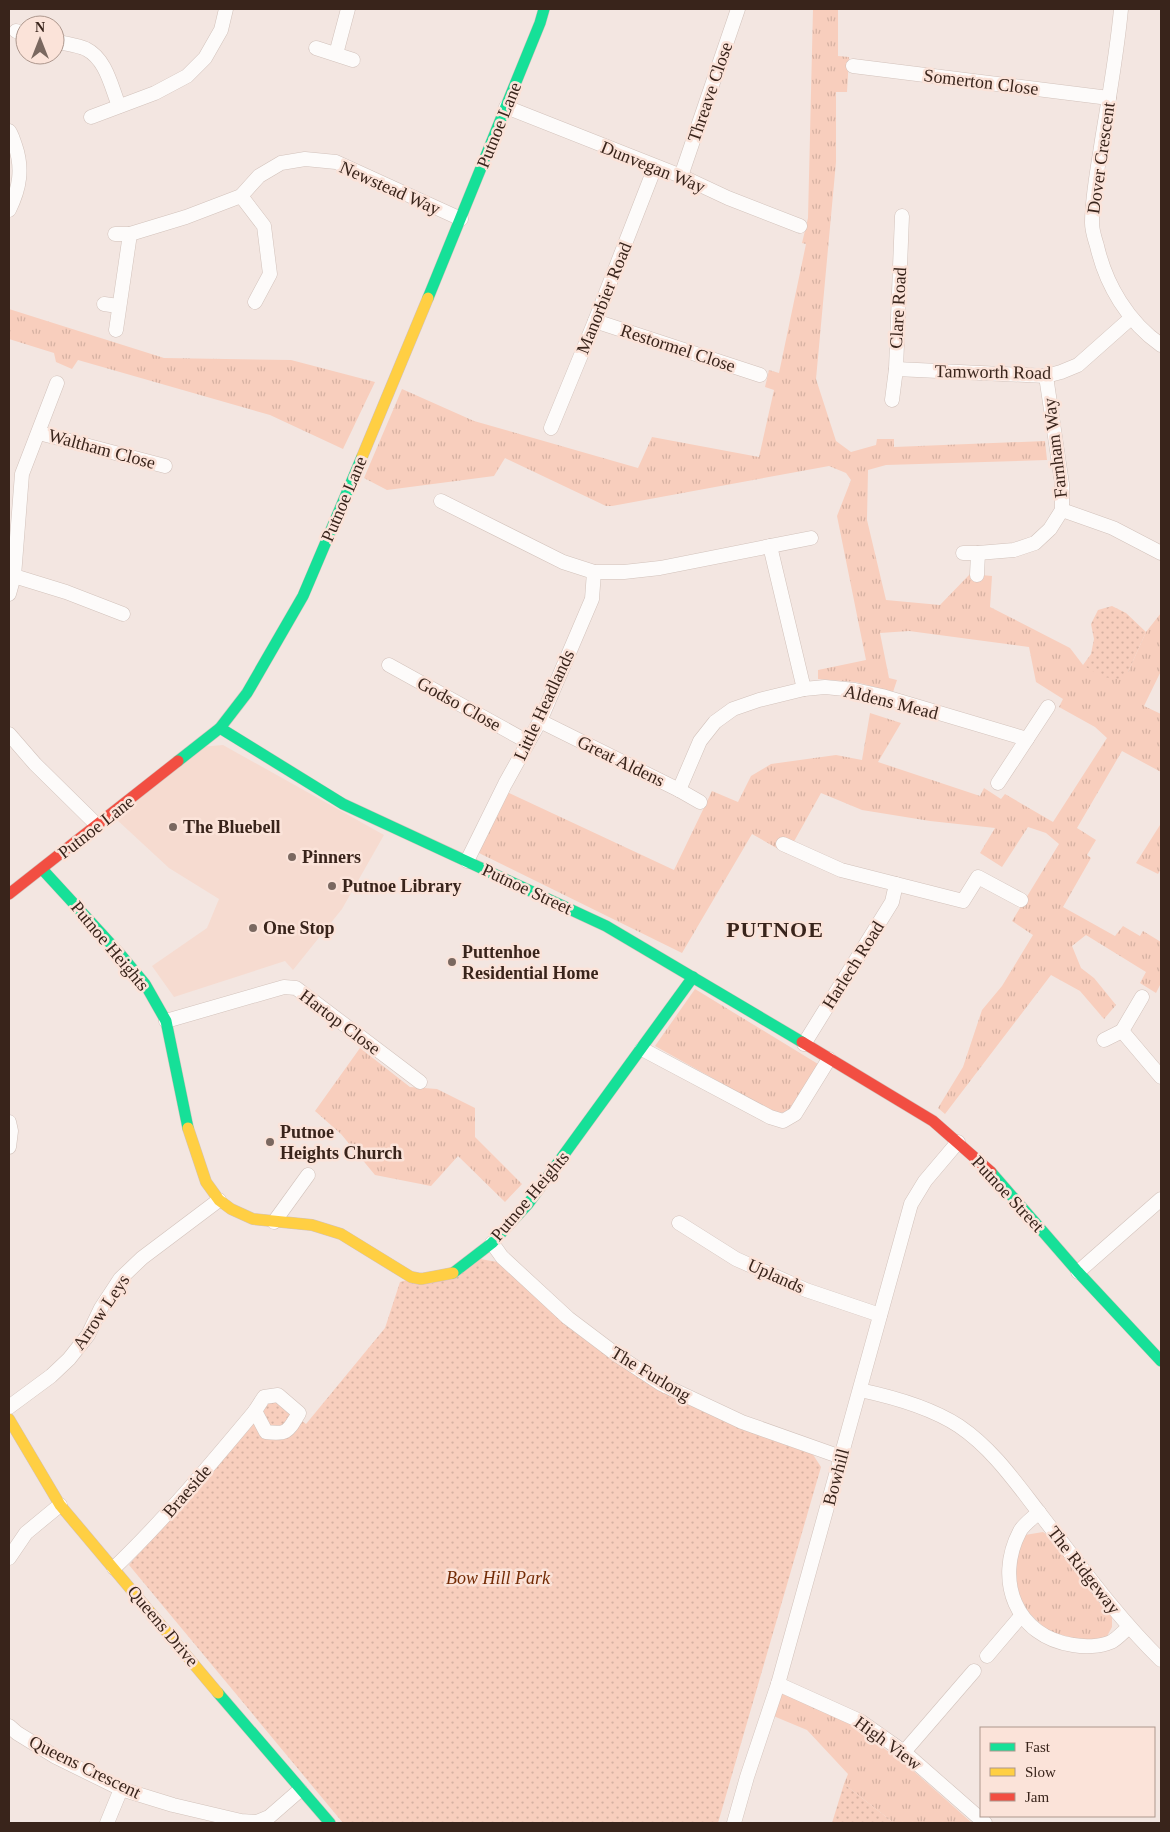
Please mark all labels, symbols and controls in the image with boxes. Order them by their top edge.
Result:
north arrow [15,15,65,65]
text: N [35,20,45,35]
street label: Threave Close [684,39,736,145]
street label: Somerton Close [922,65,1040,99]
street label: Putnoe Lane [473,79,525,171]
street label: Dover Crescent [1083,101,1119,215]
street label: Dunvegan Way [598,137,708,197]
street label: Newstead Way [337,157,443,219]
street label: Manorbier Road [573,239,635,357]
street label: Clare Road [886,267,910,349]
street label: Restormel Close [618,320,738,376]
street label: Tamworth Road [935,361,1051,383]
street label: Farnham Way [1039,397,1071,499]
street label: Waltham Close [46,425,158,473]
street label: Putnoe Lane [317,453,371,545]
street label: Little Headlands [510,647,578,763]
street label: Godso Close [414,673,504,735]
street label: Aldens Mead [842,681,940,723]
street label: Great Aldens [574,731,668,791]
street label: Putnoe Lane [54,791,138,863]
place label: The Bluebell [183,817,281,837]
marker: The Bluebell [167,821,179,833]
place label: Pinners [302,847,361,867]
marker: Pinners [286,851,298,863]
street label: Putnoe Street [479,860,575,918]
place label: Putnoe Library [342,876,462,896]
marker: Putnoe Library [326,880,338,892]
street label: Putnoe Heights [67,897,153,995]
district label: PUTNOE [726,917,824,942]
place label: One Stop [263,918,335,938]
street label: Harlech Road [818,918,888,1012]
marker: One Stop [247,922,259,934]
place label: Puttenhoe Residential Home [462,942,599,983]
marker: Puttenhoe Residential Home [446,956,458,968]
street label: Hartop Close [296,985,384,1059]
place label: Putnoe Heights Church [280,1122,402,1163]
marker: Putnoe Heights Church [264,1136,276,1148]
street label: Putnoe Heights [487,1147,573,1245]
street label: Putnoe Street [968,1152,1048,1236]
street label: Uplands [745,1255,807,1297]
street label: Arrow Leys [69,1271,133,1353]
street label: The Furlong [607,1342,695,1406]
street label: Bowhill [819,1446,853,1508]
street label: Braeside [159,1461,215,1521]
street label: The Ridgeway [1044,1522,1124,1618]
park label: Bow Hill Park [446,1568,551,1588]
street label: Queens Drive [123,1581,203,1671]
street label: High View [851,1712,925,1774]
legend [980,1727,1155,1817]
street label: Queens Crescent [26,1731,144,1803]
text: Fast [1025,1739,1051,1755]
text: Slow [1025,1764,1056,1780]
text: Jam [1025,1789,1049,1805]

